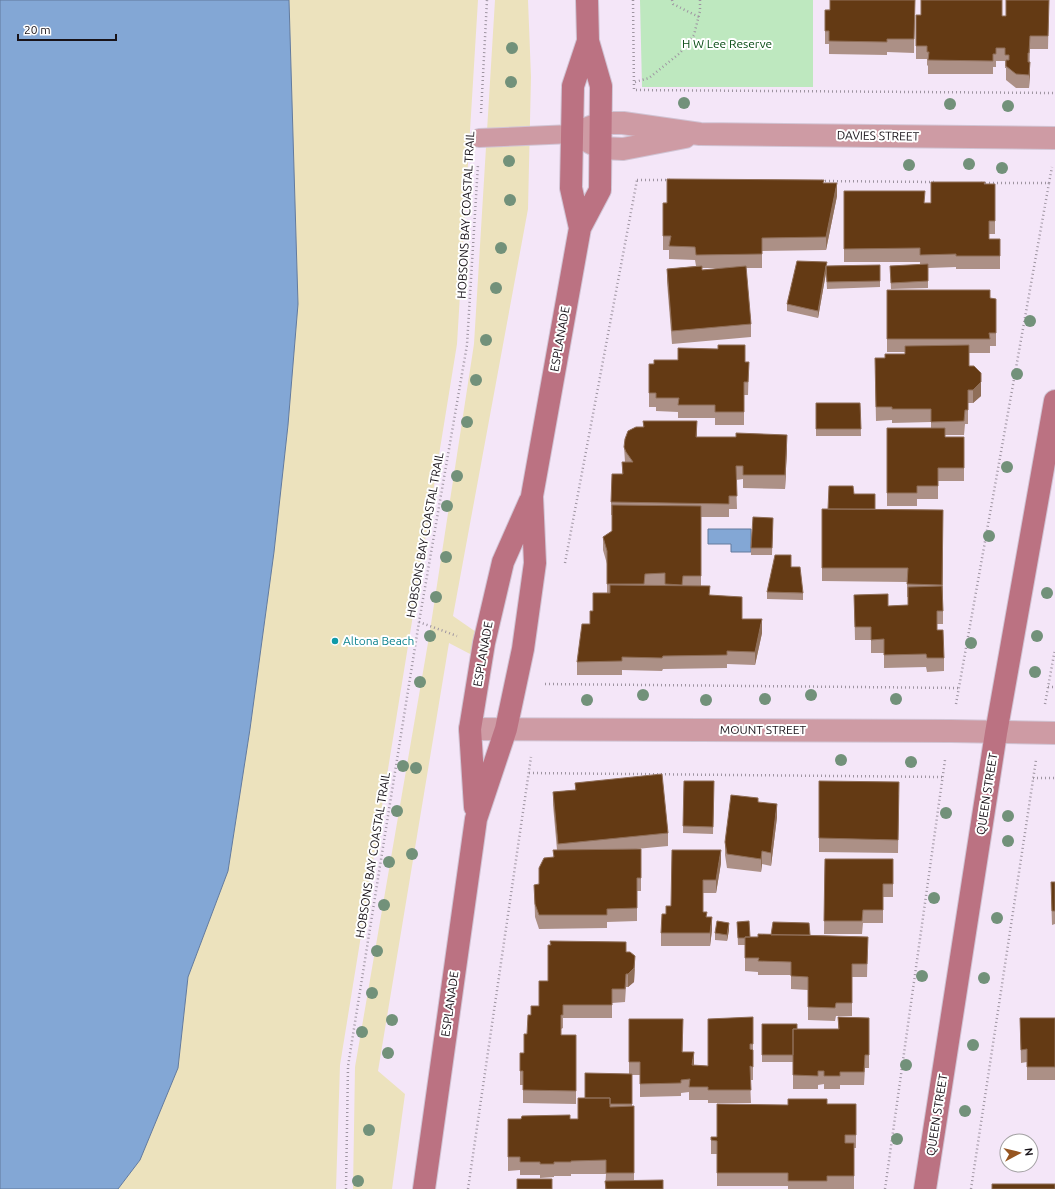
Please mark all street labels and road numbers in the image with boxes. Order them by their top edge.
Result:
street label: DAVIES STREET [837,128,920,143]
street label: HOBSONS BAY COASTAL TRAIL [455,131,476,299]
street label: ESPLANADE [547,305,572,373]
street label: HOBSONS BAY COASTAL TRAIL [404,451,445,619]
street label: ESPLANADE [470,620,495,688]
street label: MOUNT STREET [720,723,807,736]
street label: QUEEN STREET [974,752,999,836]
street label: HOBSONS BAY COASTAL TRAIL [353,771,392,939]
street label: ESPLANADE [438,970,461,1038]
street label: QUEEN STREET [924,1073,949,1157]

